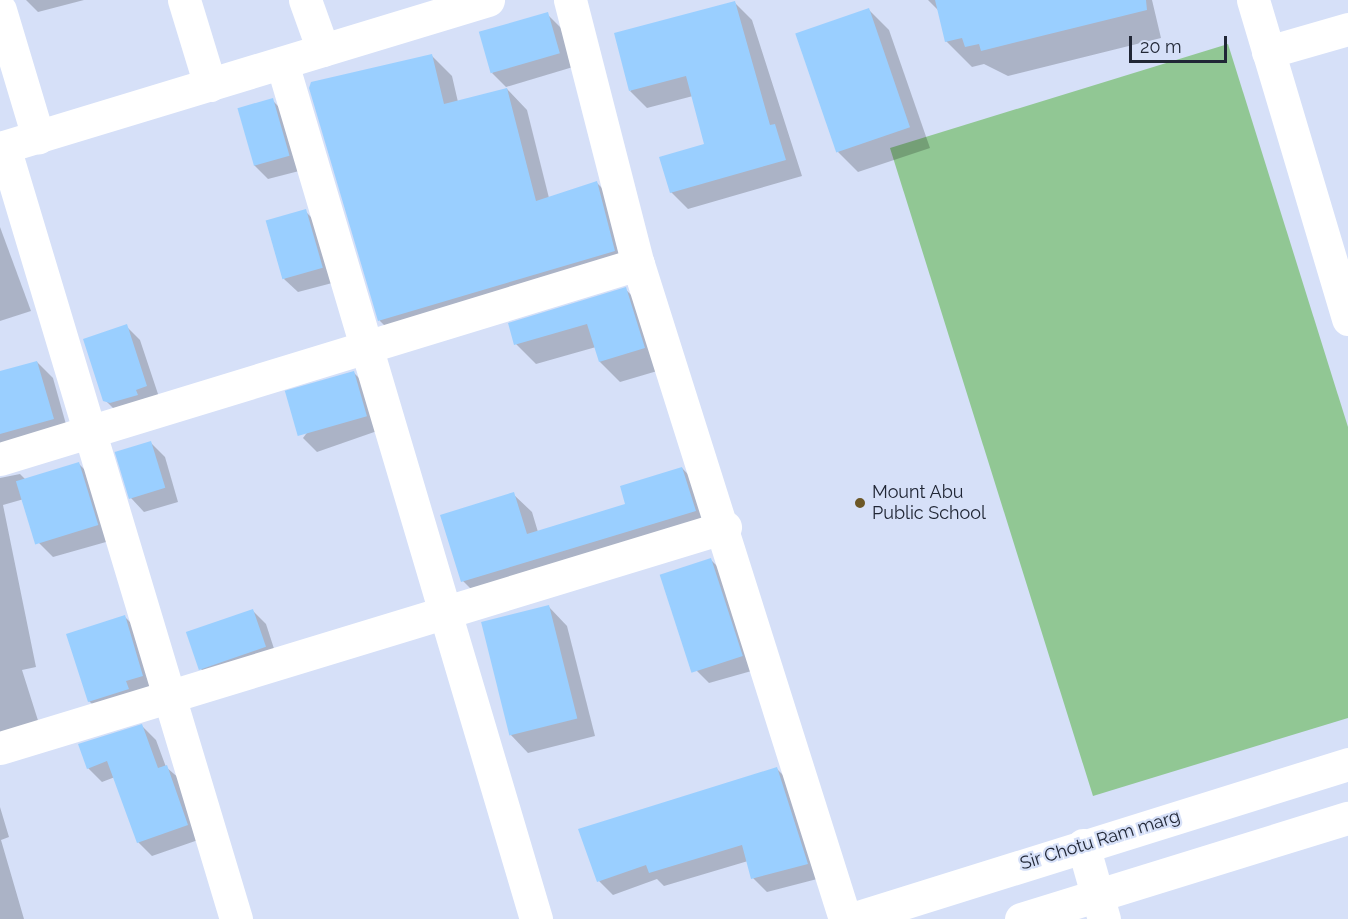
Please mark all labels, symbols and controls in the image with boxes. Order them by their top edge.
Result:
scale bar [1132,24,1230,62]
text: 20 m [1140,36,1182,57]
place label: Mount Abu Public School [872,482,986,524]
marker: Mount Abu Public School [853,496,867,510]
street label: Sir Chotu Ram marg [1017,805,1183,875]

